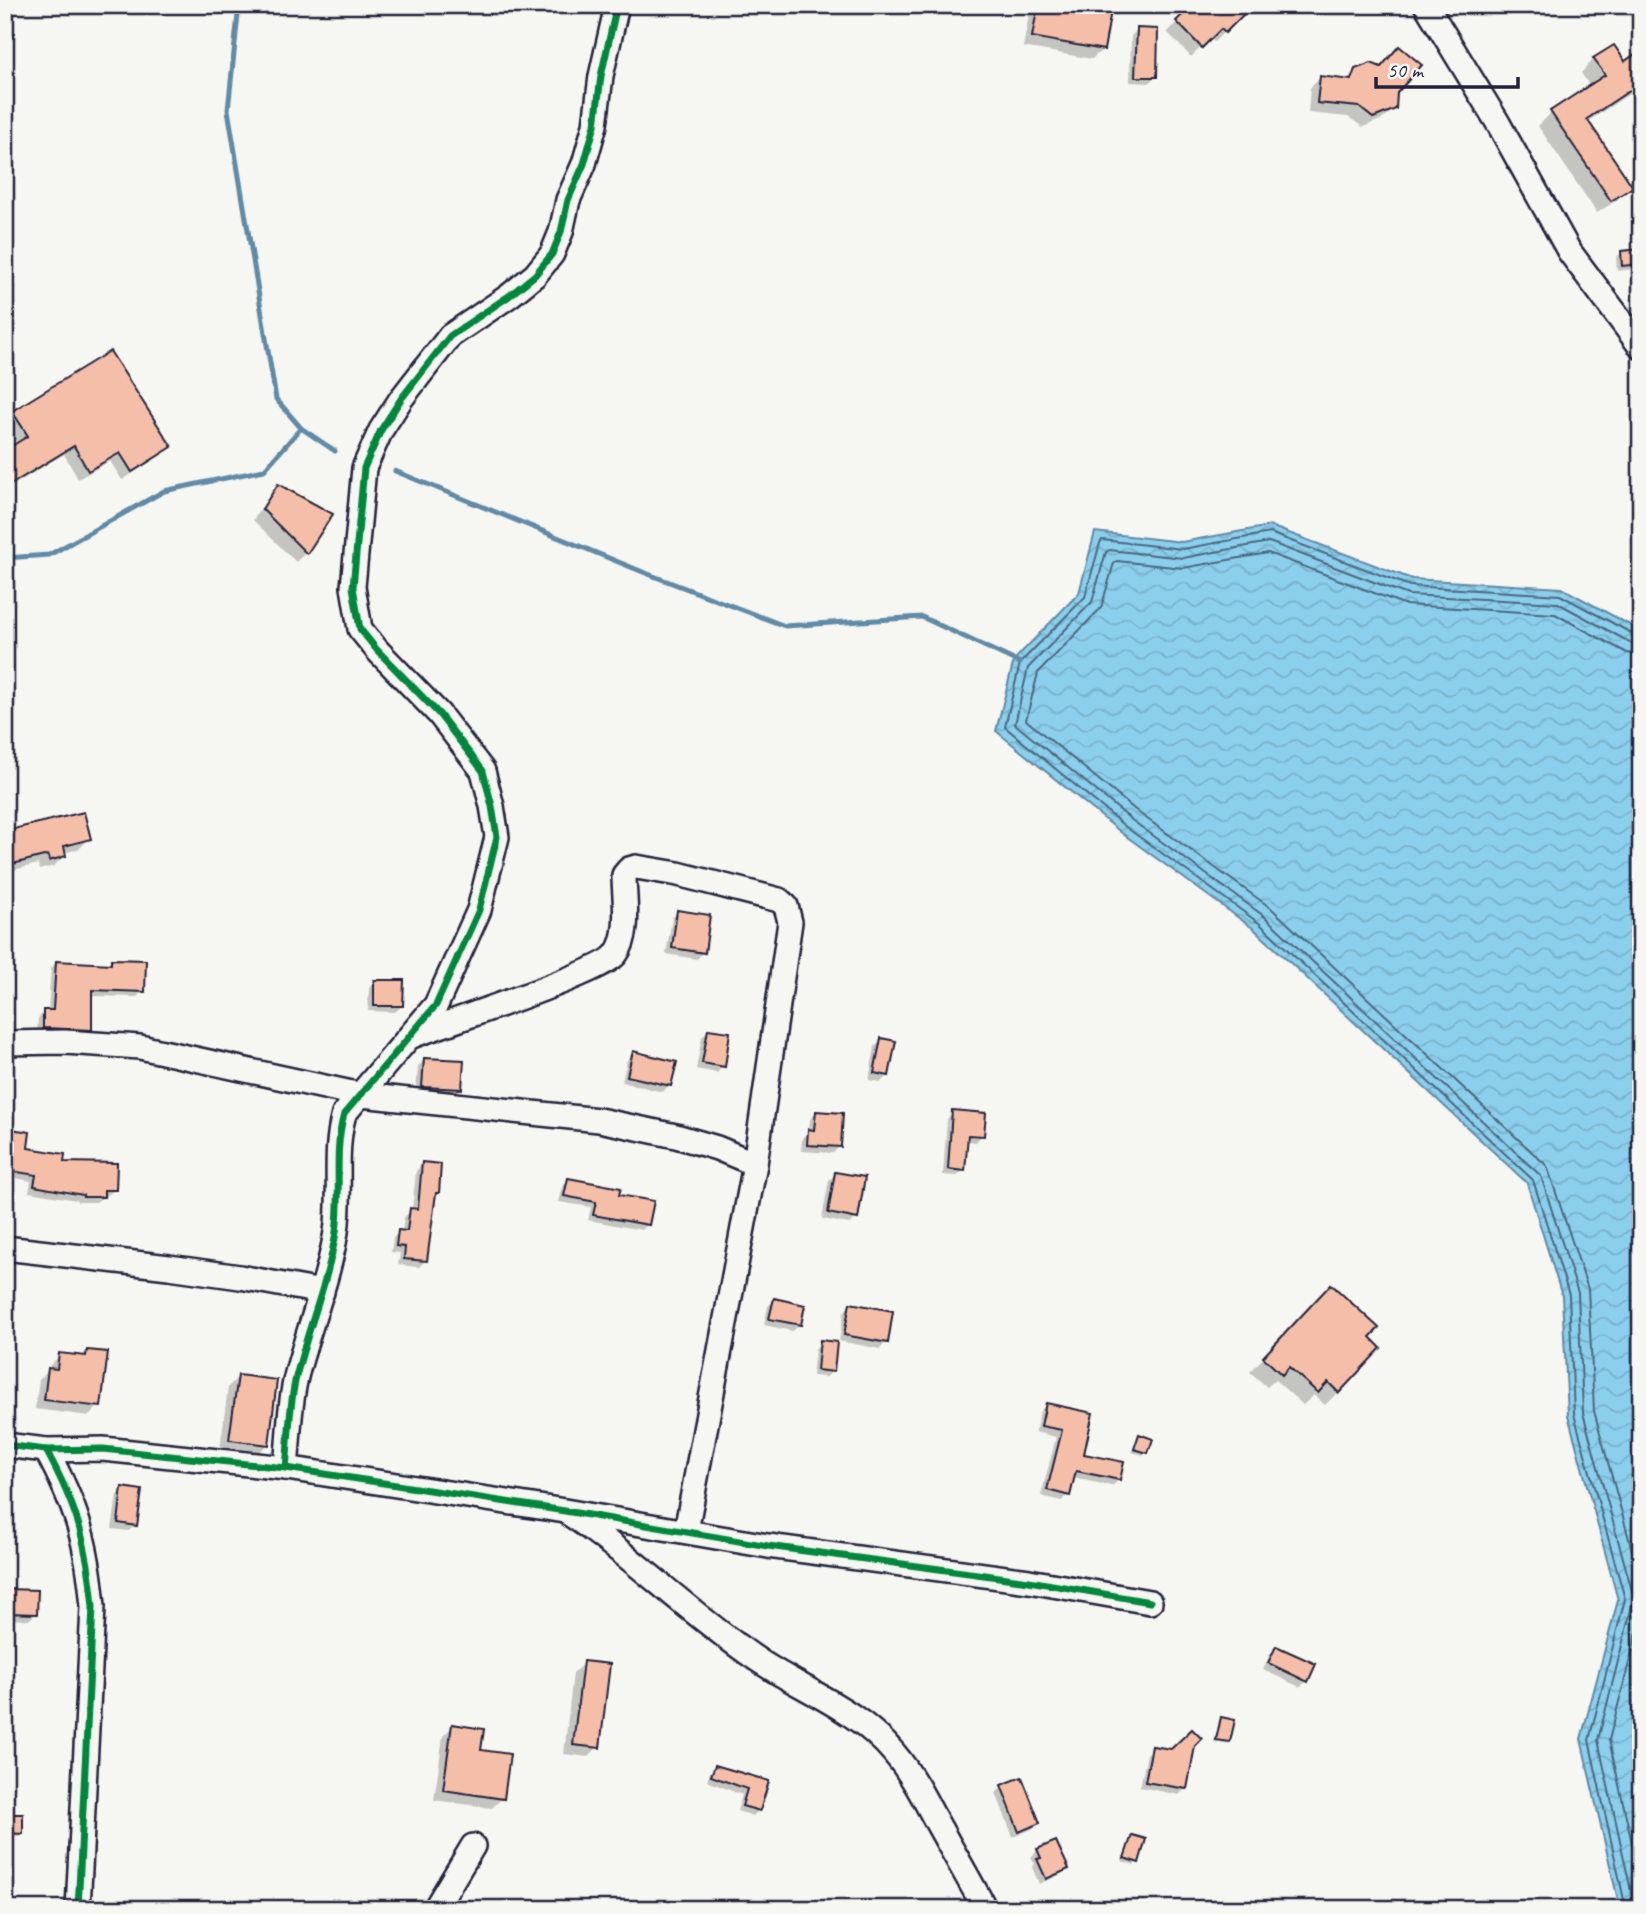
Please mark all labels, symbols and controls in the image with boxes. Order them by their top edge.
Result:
scale bar [1376,46,1518,90]
text: 50 m [1387,57,1425,83]

